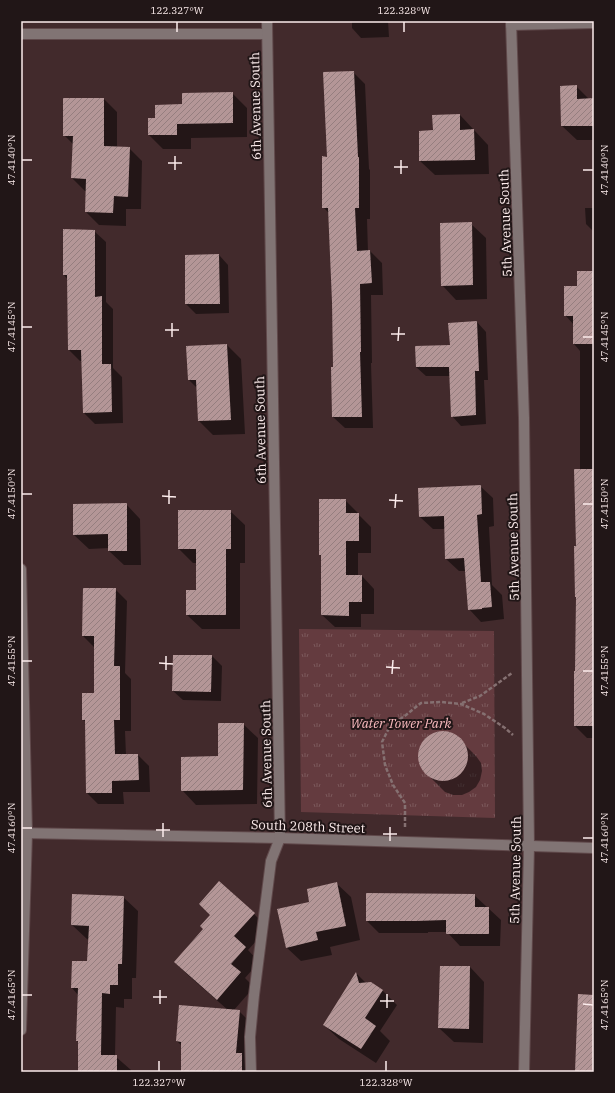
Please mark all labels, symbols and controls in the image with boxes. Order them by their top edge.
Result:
text: 122.327°W [150,4,204,17]
text: 122.328°W [377,4,431,17]
street label: 6th Avenue South [246,52,265,160]
text: 47.4140°N [5,134,18,186]
text: 47.4140°N [598,144,611,196]
street label: 5th Avenue South [495,169,516,277]
text: 47.4145°N [5,301,18,353]
text: 47.4145°N [598,311,611,363]
street label: 6th Avenue South [251,376,270,484]
text: 47.4150°N [5,468,18,520]
text: 47.4150°N [598,478,611,530]
street label: 5th Avenue South [504,493,523,601]
text: 47.4155°N [5,635,18,687]
text: 47.4155°N [598,645,611,697]
street label: 6th Avenue South [257,700,276,808]
park label: Water Tower Park [351,715,452,732]
text: 47.4160°N [5,802,18,854]
text: 47.4160°N [598,812,611,864]
street label: South 208th Street [251,816,366,837]
street label: 5th Avenue South [506,816,525,924]
text: 47.4165°N [5,969,18,1021]
text: 47.4165°N [598,979,611,1031]
text: 122.327°W [132,1076,186,1089]
text: 122.328°W [359,1076,413,1089]

